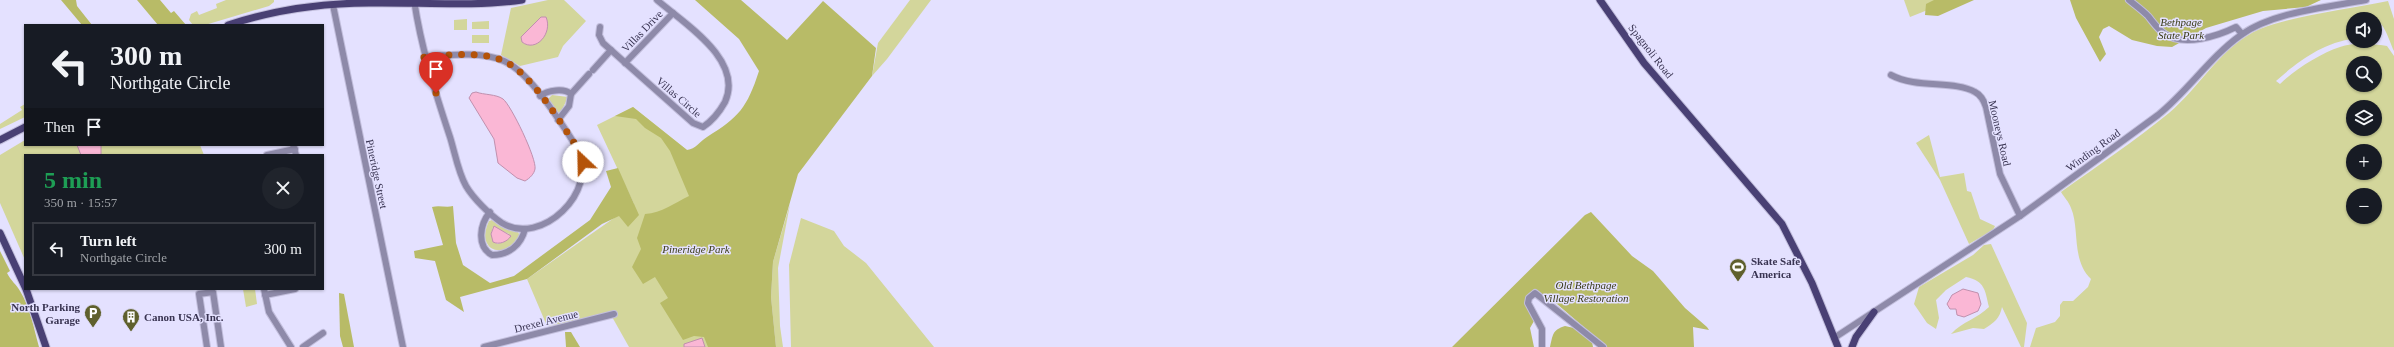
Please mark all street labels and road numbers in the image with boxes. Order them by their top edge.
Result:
street label: Villas Drive [619,8,665,54]
street label: Spagnoli Road [1626,22,1676,81]
street label: Villas Circle [654,74,704,120]
street label: Mooneys Road [1987,99,2013,167]
street label: Winding Road [2064,126,2123,174]
street label: Pineridge Street [364,138,390,210]
street label: Drexel Avenue [513,307,579,335]

